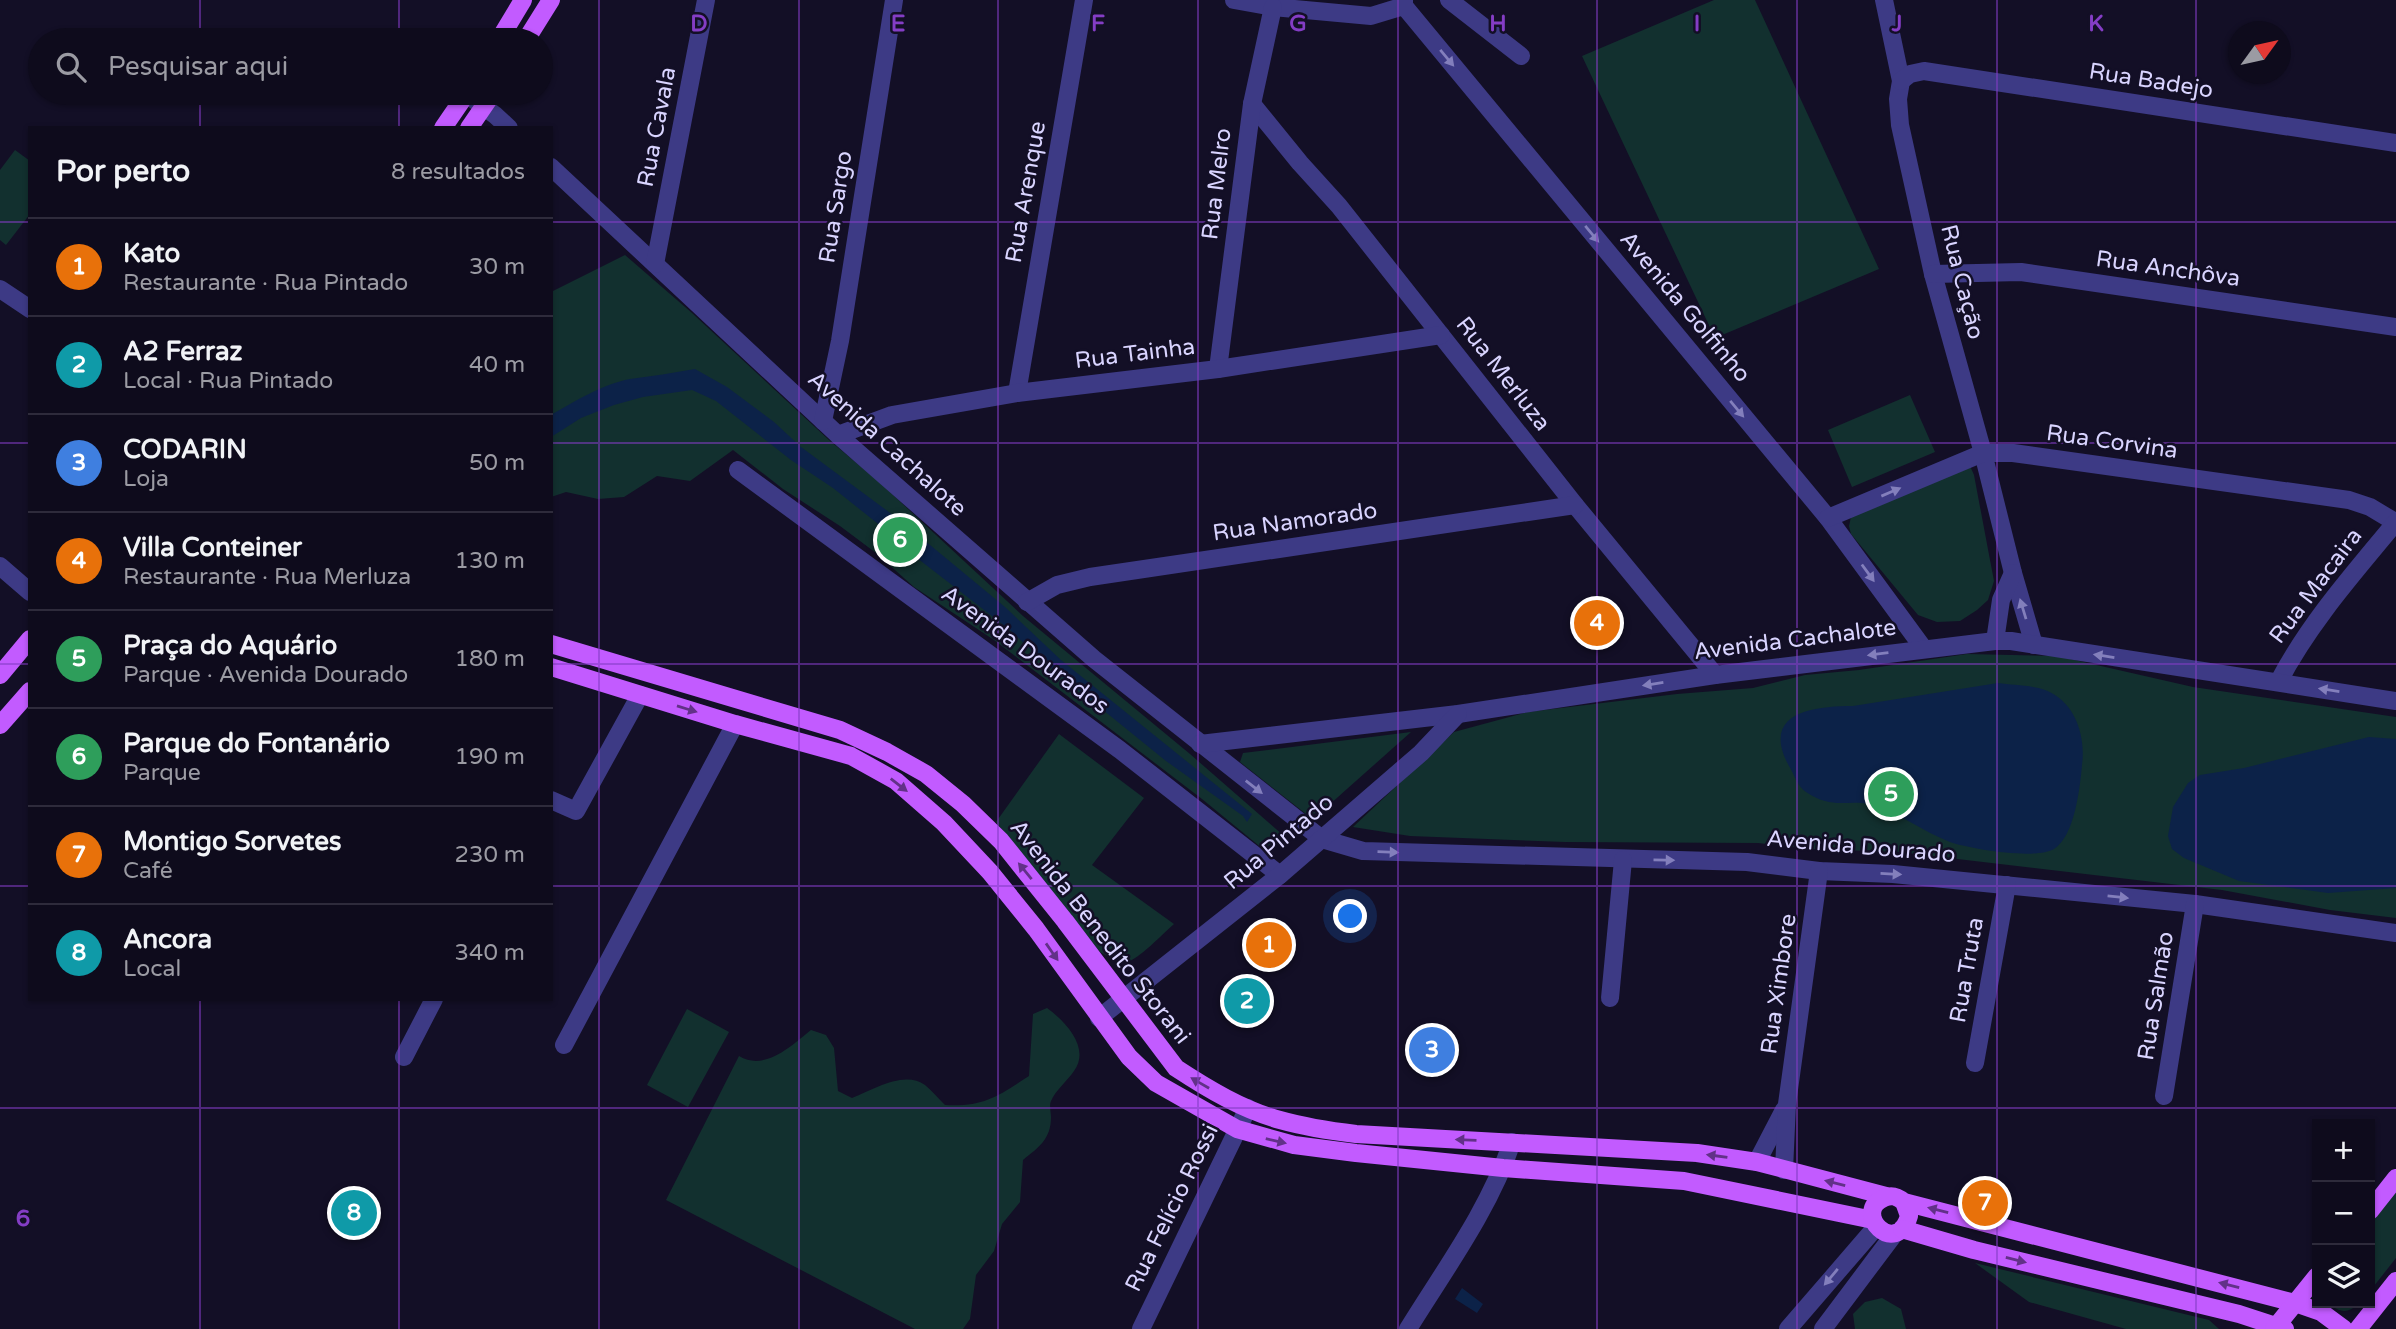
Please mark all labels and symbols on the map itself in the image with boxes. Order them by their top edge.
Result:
text: D [690,10,708,38]
text: E [891,10,905,38]
text: F [1091,10,1105,38]
text: G [1289,10,1307,38]
text: H [1489,10,1507,38]
text: I [1694,10,1700,38]
text: J [1891,10,1902,38]
text: K [2088,10,2104,38]
north arrow [2228,21,2291,84]
one-way arrow [1439,50,1454,67]
street label: Rua Badejo [2087,57,2215,105]
street label: Rua Cavala [632,65,682,189]
street label: Rua Arenque [1000,119,1052,265]
street label: Rua Melro [1196,127,1238,241]
street label: Rua Sargo [813,149,859,265]
street label: Rua Cação [1934,222,1990,342]
one-way arrow [1584,225,1599,242]
street label: Avenida Golfinho [1614,226,1756,388]
street label: Rua Anchôva [2094,245,2242,293]
street label: Rua Merluza [1450,311,1556,437]
street label: Rua Tainha [1073,333,1197,375]
street label: Avenida Cachalote [802,365,972,523]
one-way arrow [1730,399,1745,417]
street label: Rua Corvina [2044,419,2180,465]
one-way arrow [1881,486,1902,497]
street label: Rua Namorado [1211,497,1379,547]
pin: 6 [877,514,923,566]
street label: Rua Macaira [2264,523,2368,649]
one-way arrow [1861,564,1875,582]
street label: Avenida Dourados [936,580,1114,720]
pin: 4 [1574,597,1620,649]
one-way arrow [2018,598,2028,619]
street label: Avenida Cachalote [1692,614,1898,666]
one-way arrow [1867,649,1889,660]
one-way arrow [2093,650,2115,661]
one-way arrow [1642,679,1664,690]
one-way arrow [2318,684,2340,695]
one-way arrow [676,704,697,715]
pin: 5 [1868,768,1914,820]
one-way arrow [890,778,909,792]
one-way arrow [1244,779,1262,794]
street label: Rua Pintado [1219,788,1339,896]
street label: Avenida Benedito Storani [1004,814,1196,1050]
street label: Avenida Dourado [1765,825,1957,869]
one-way arrow [1377,846,1399,858]
one-way arrow [1654,855,1676,866]
one-way arrow [1018,862,1033,879]
one-way arrow [1881,869,1903,880]
one-way arrow [2107,891,2129,902]
your location [1333,899,1367,933]
street label: Rua Ximbore [1755,912,1803,1056]
street label: Rua Truta [1944,915,1990,1025]
pin: 1 [1246,919,1292,971]
street label: Rua Salmão [2132,930,2180,1062]
one-way arrow [1045,943,1059,961]
pin: 2 [1224,975,1270,1027]
pin: 3 [1409,1024,1455,1076]
one-way arrow [1190,1077,1209,1089]
street label: Rua Felício Rossi [1119,1120,1225,1296]
one-way arrow [1265,1135,1287,1146]
one-way arrow [1455,1135,1477,1146]
one-way arrow [1706,1150,1728,1161]
one-way arrow [1824,1177,1846,1188]
pin: 7 [1962,1177,2008,1229]
pin: 8 [331,1187,377,1239]
one-way arrow [1926,1204,1948,1215]
text: 6 [16,1205,30,1233]
one-way arrow [2005,1255,2027,1266]
one-way arrow [1823,1268,1839,1286]
one-way arrow [2218,1279,2240,1290]

